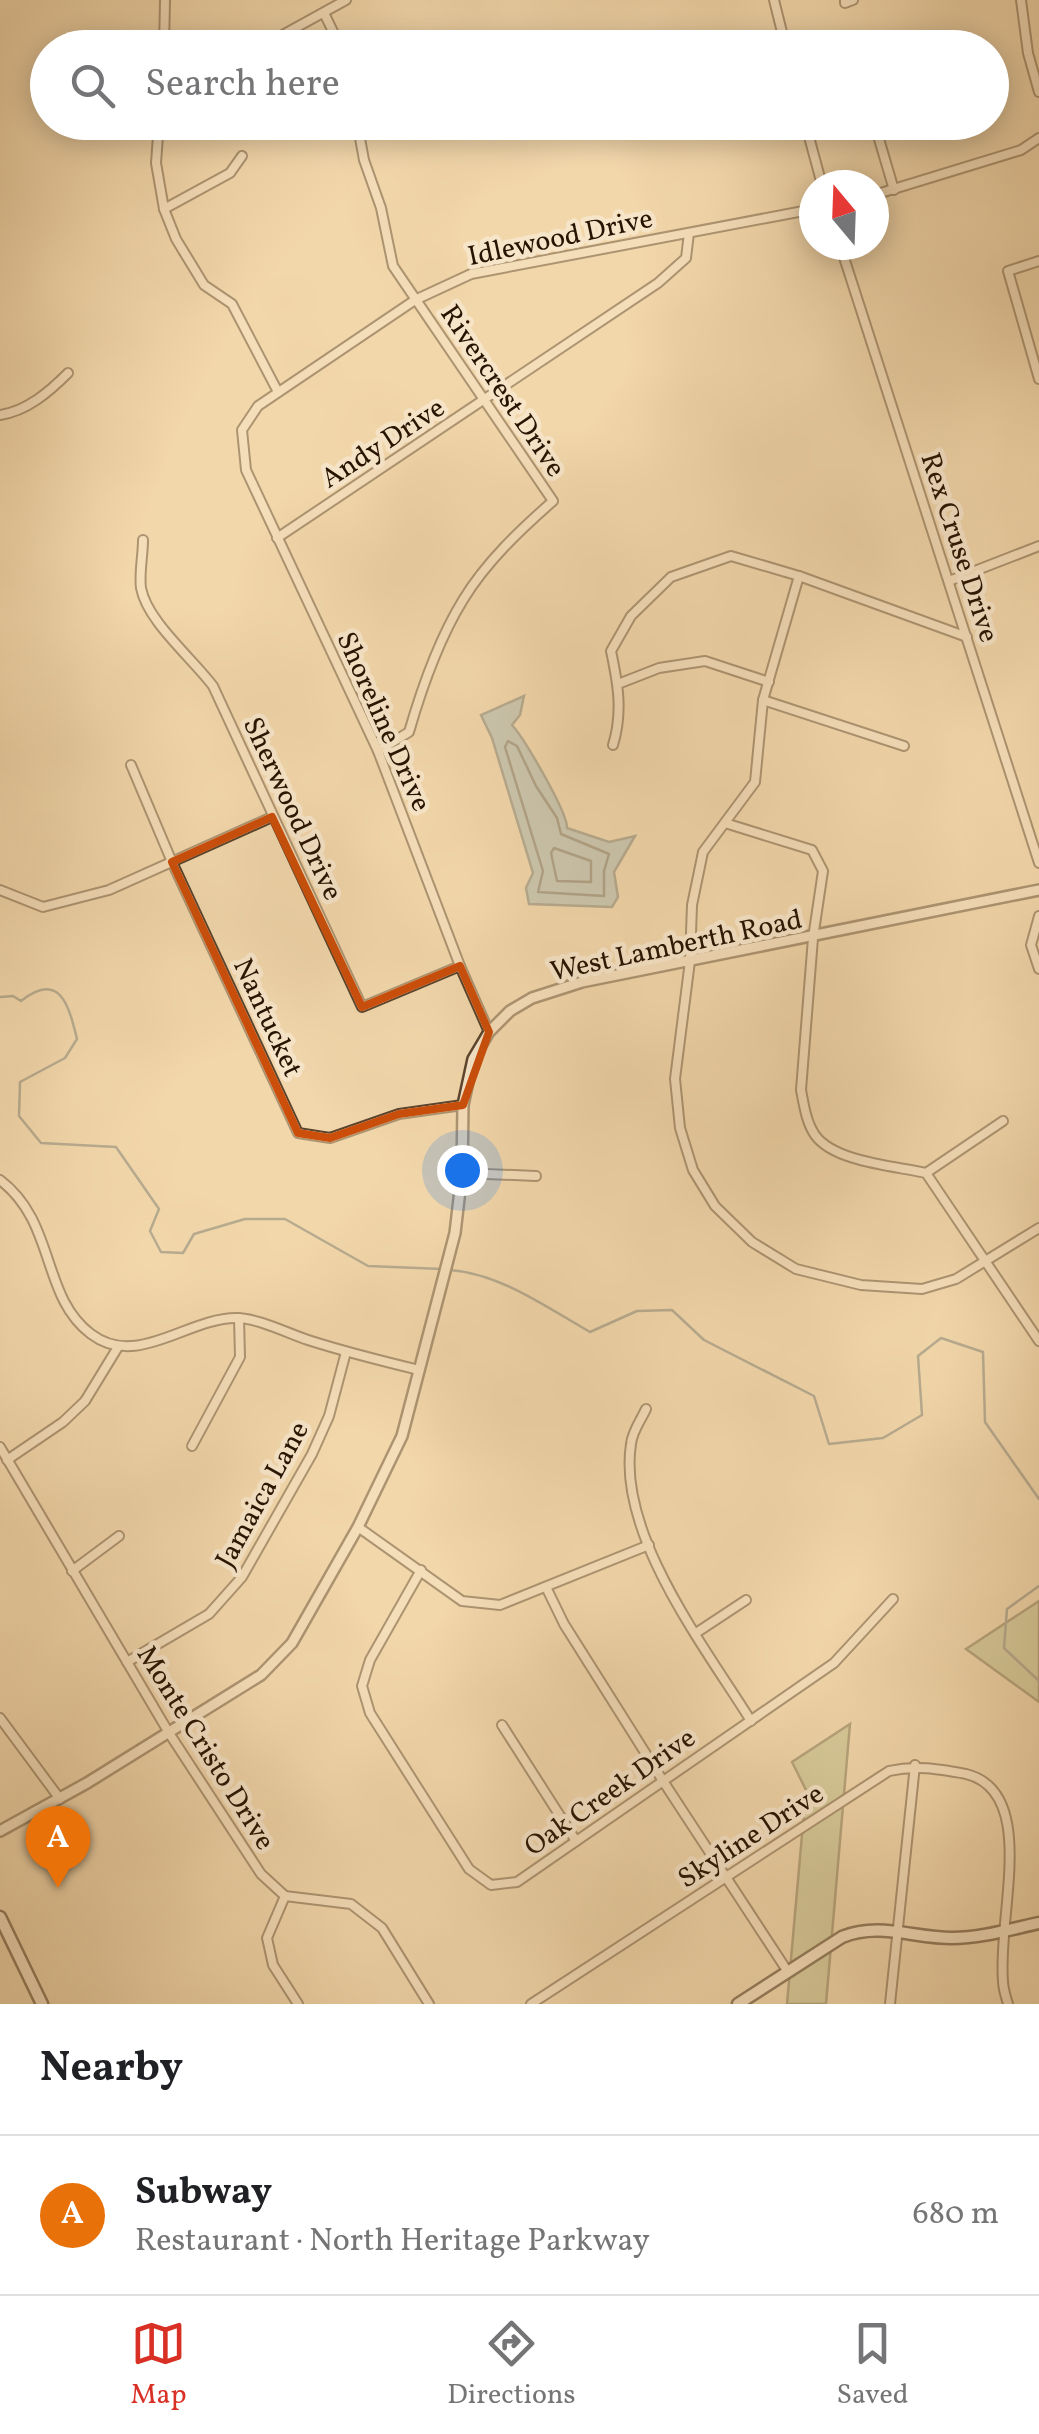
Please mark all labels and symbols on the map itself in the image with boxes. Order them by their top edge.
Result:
north arrow [799,170,889,260]
street label: Idlewood Drive [465,200,657,277]
street label: Rivercrest Drive [430,297,574,485]
street label: Andy Drive [314,389,453,499]
street label: Rex Cruse Drive [910,448,1008,648]
street label: Shoreline Drive [326,626,440,818]
street label: Sherwood Drive [232,711,351,907]
street label: West Lamberth Road [547,901,806,992]
street label: Nantucket [222,952,311,1084]
your location [437,1145,488,1196]
street label: Jamaica Lane [207,1415,320,1576]
street label: Monte Cristo Drive [126,1639,284,1858]
street label: Oak Creek Drive [517,1719,704,1867]
street label: Skyline Drive [671,1775,832,1899]
pin: A [26,1806,90,1888]

